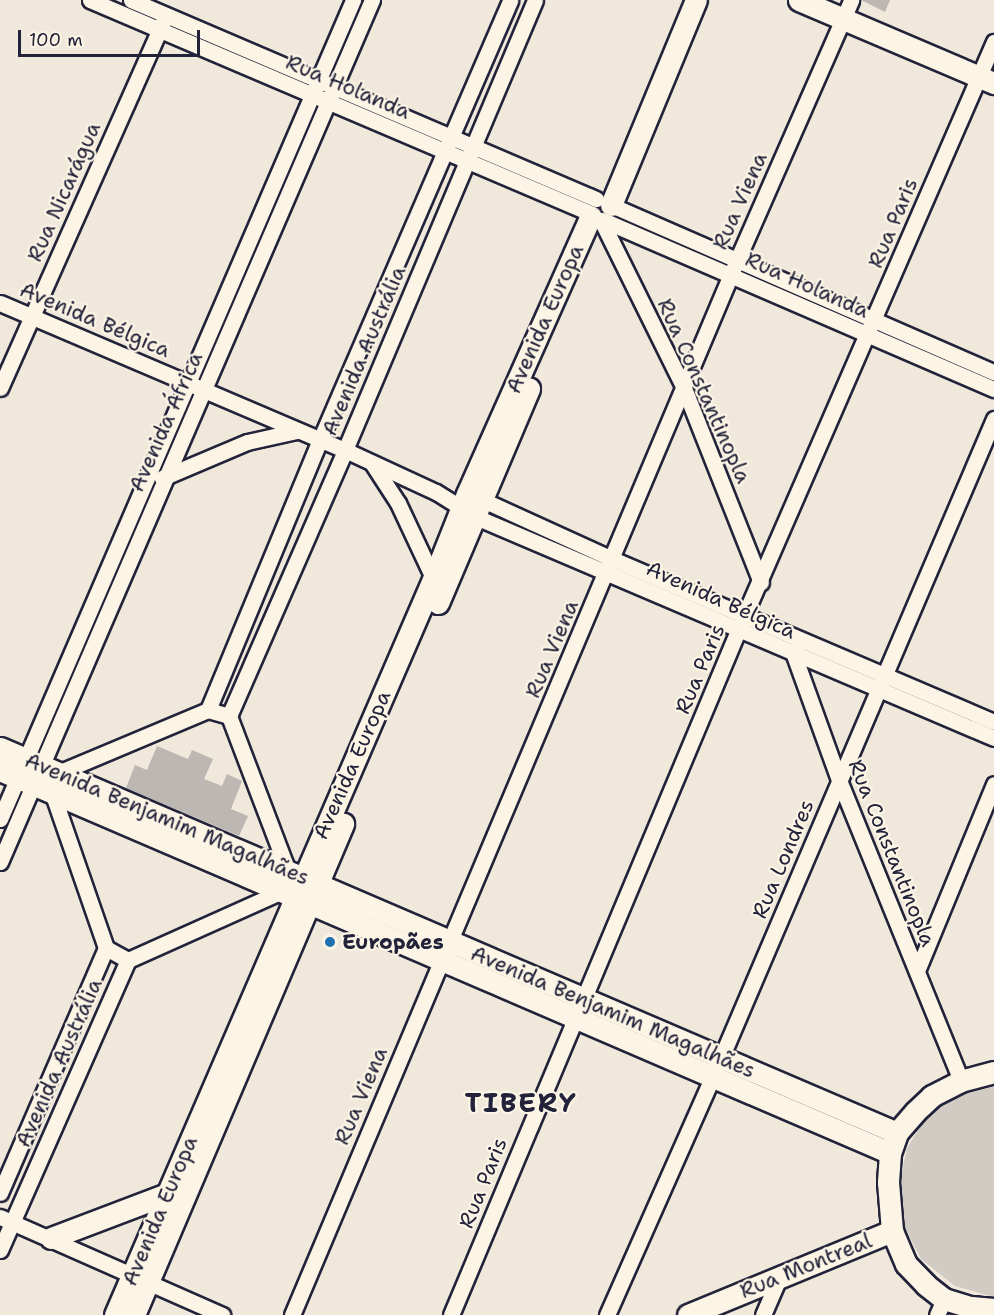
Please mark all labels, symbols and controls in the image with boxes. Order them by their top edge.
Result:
scale bar [21,18,202,56]
text: 100 m [29,28,83,52]
street label: Rua Holanda [282,50,414,124]
street label: Rua Nicarágua [22,118,106,266]
street label: Rua Viena [707,149,773,253]
street label: Rua Paris [863,174,923,272]
street label: Avenida Europa [501,241,589,397]
street label: Rua Holanda [741,247,873,323]
street label: Avenida Austrália [317,262,411,440]
street label: Avenida Bélgica [16,277,174,363]
street label: Rua Constantinopla [652,295,756,487]
street label: Avenida África [124,348,208,496]
street label: Avenida Bélgica [642,556,800,644]
street label: Rua Viena [520,596,584,702]
street label: Rua Paris [670,620,730,718]
street label: Avenida Europa [308,687,396,843]
street label: Avenida Benjamim Magalhães [21,748,313,890]
street label: Rua Constantinopla [843,756,941,950]
street label: Rua Londres [747,796,819,922]
place label: Europães [342,929,444,955]
marker: Europães [323,935,337,949]
street label: Avenida Benjamim Magalhães [467,941,759,1083]
street label: Avenida Austrália [11,975,107,1151]
street label: Rua Viena [329,1043,393,1149]
district label: TIBERY [465,1087,577,1119]
street label: Avenida Europa [117,1132,203,1290]
street label: Rua Paris [453,1134,513,1232]
street label: Rua Montreal [736,1228,876,1304]

